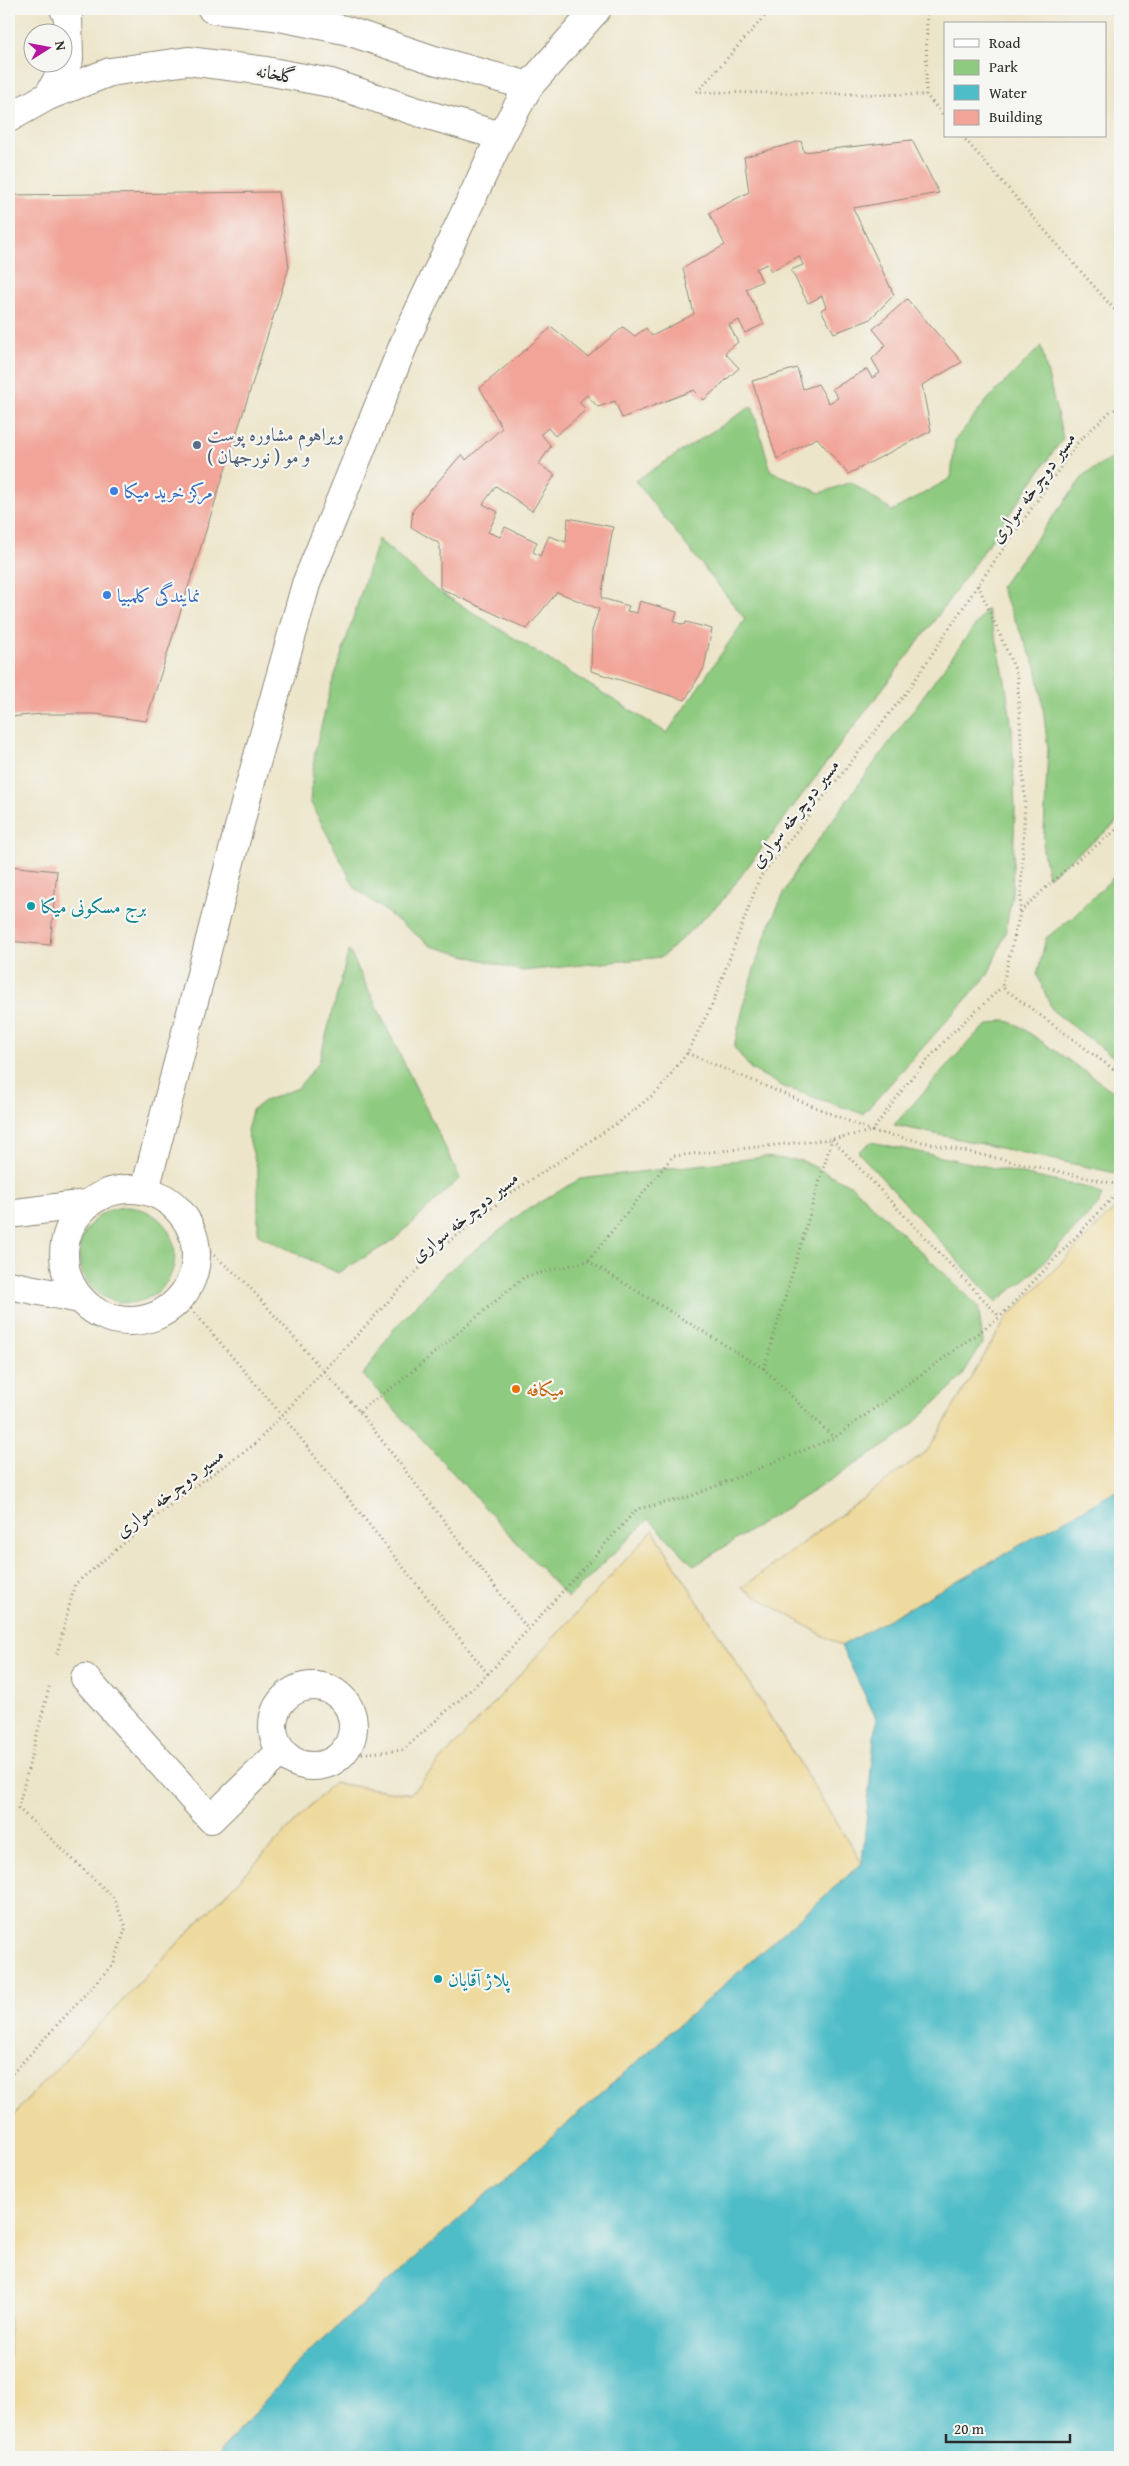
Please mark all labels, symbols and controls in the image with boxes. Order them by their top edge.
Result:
north arrow [22,22,72,72]
legend [944,22,1106,138]
text: Road [989,32,1020,53]
text: N [50,39,72,53]
street label: گلخانه [254,56,298,90]
text: Park [989,56,1018,77]
text: Water [989,82,1027,103]
text: Building [989,106,1043,127]
place label: ویراهوم مشاوره پوست و مو ( نورجهان ) [207,420,344,470]
street label: مسیر دوچرخه سواری [982,425,1082,549]
marker: ویراهوم مشاوره پوست و مو ( نورجهان ) [191,439,203,451]
place label: مرکز خرید میکا [124,477,213,505]
marker: مرکز خرید میکا [108,485,120,497]
place label: نمایندگی کلمبیا [117,581,200,609]
marker: نمایندگی کلمبیا [101,589,113,601]
street label: مسیر دوچرخه سواری [742,752,846,874]
place label: برج مسکونی میکا [41,892,147,924]
marker: برج مسکونی میکا [25,900,37,912]
street label: مسیر دوچرخه سواری [404,1164,524,1268]
place label: میکافه [526,1375,564,1403]
marker: میکافه [510,1383,522,1395]
street label: مسیر دوچرخه سواری [108,1440,230,1544]
place label: پلاژ آقایان [448,1965,511,1993]
marker: پلاژ آقایان [432,1973,444,1985]
scale bar [946,2411,1070,2443]
text: 20 m [954,2418,985,2439]

